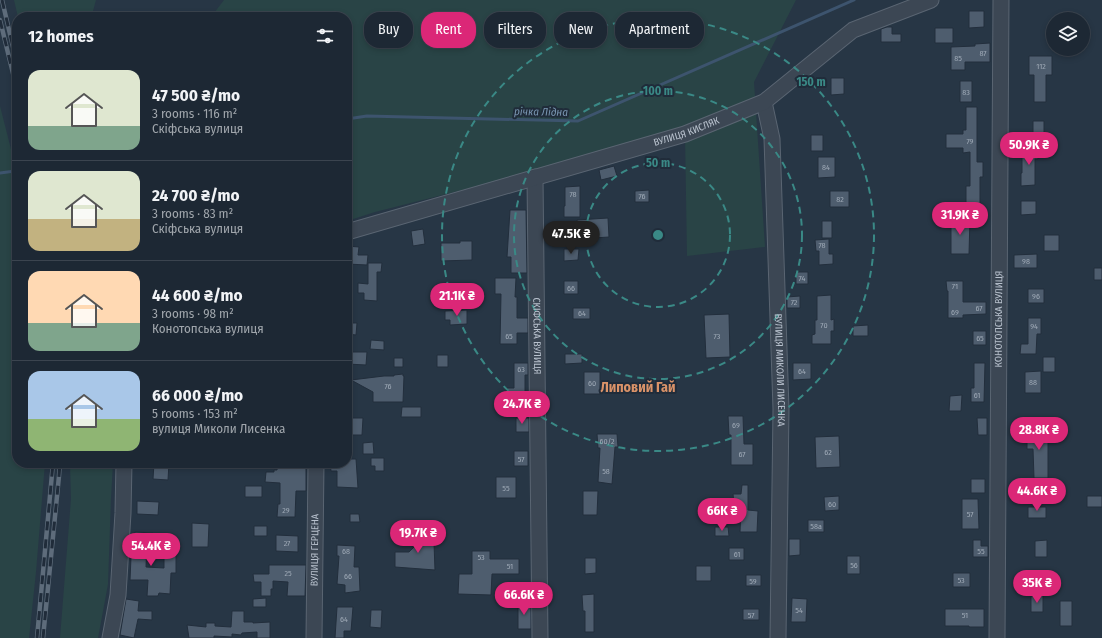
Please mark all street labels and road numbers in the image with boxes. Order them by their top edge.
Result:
street label: ВУЛИЦЯ КИСЛЯК [652,114,722,149]
street label: КОНОТОПСЬКА ВУЛИЦЯ [993,271,1005,367]
street label: СКІФСЬКА ВУЛИЦЯ [530,297,543,375]
street label: ВУЛИЦЯ МИКОЛИ ЛИСЕНКА [772,313,787,427]
street label: ВУЛИЦЯ ГЕРЦЕНА [309,513,321,586]

